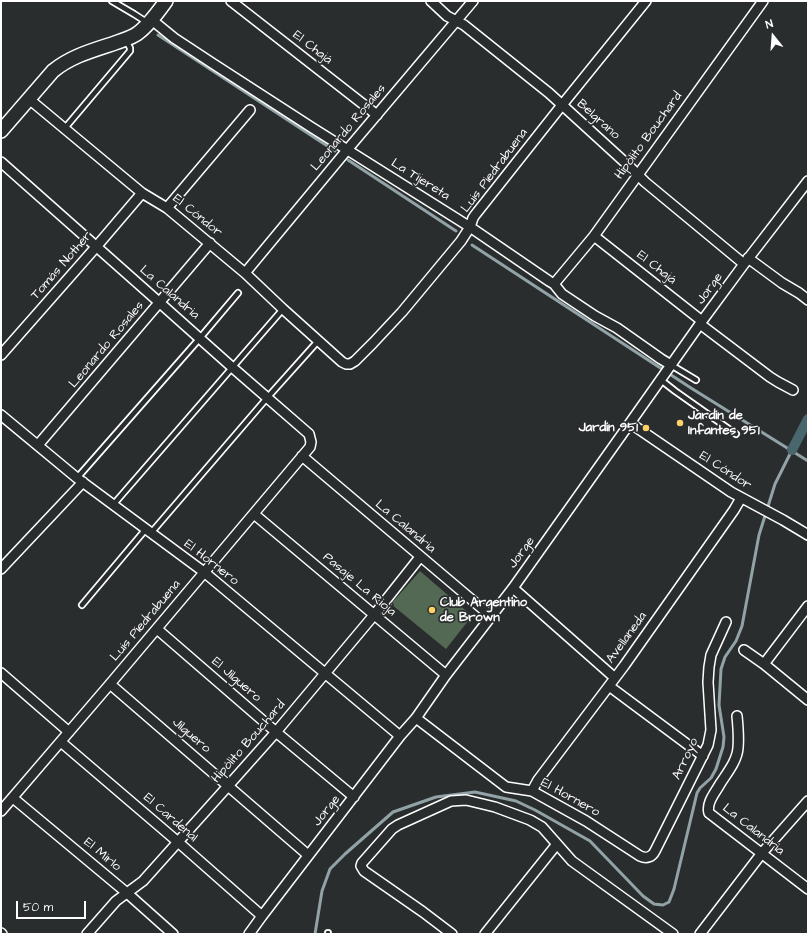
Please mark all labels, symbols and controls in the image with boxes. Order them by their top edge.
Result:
north arrow [753,16,793,56]
text: N [764,16,775,32]
street label: El Chajá [289,28,335,68]
street label: Leonardo Rosales [308,82,390,174]
street label: Hipólito Bouchard [612,89,686,183]
street label: Belgrano [573,97,623,143]
street label: Luis Piedrabuena [458,126,532,216]
street label: La Tijereta [388,156,452,204]
street label: El Cóndor [169,191,225,241]
street label: Tomás Nother [28,229,96,303]
street label: El Chajá [633,248,679,288]
street label: La Calandria [136,263,202,323]
street label: Jorge [693,270,727,308]
street label: Leonardo Rosales [66,299,148,391]
place label: Jardín de Infantes 951 [688,408,760,439]
marker: Jardín de Infantes 951 [675,418,685,428]
place label: Jardín 951 [579,420,638,436]
marker: Jardín 951 [641,423,651,433]
street label: El Cóndor [696,448,754,494]
street label: La Calandria [372,497,438,557]
street label: Jorge [505,534,539,572]
street label: El Hornero [180,537,242,589]
street label: Pasaje La Rioja [319,550,399,620]
street label: Luis Piedrabuena [108,577,184,665]
place label: Club Argentino de Brown [440,595,527,626]
marker: Club Argentino de Brown [427,605,437,615]
street label: Avellaneda [603,609,651,667]
street label: El Jilguero [208,654,264,706]
street label: Hipólito Bouchard [209,697,289,787]
street label: Jilguero [169,715,213,757]
street label: Arroyo [670,736,702,782]
street label: El Hornero [538,775,602,821]
street label: El Cardenal [140,790,200,846]
street label: Jorge [310,792,344,830]
street label: La Calandria [719,801,787,859]
street label: El Mirlo [80,835,124,875]
scale bar [18,893,88,919]
text: 50 m [23,899,53,916]

